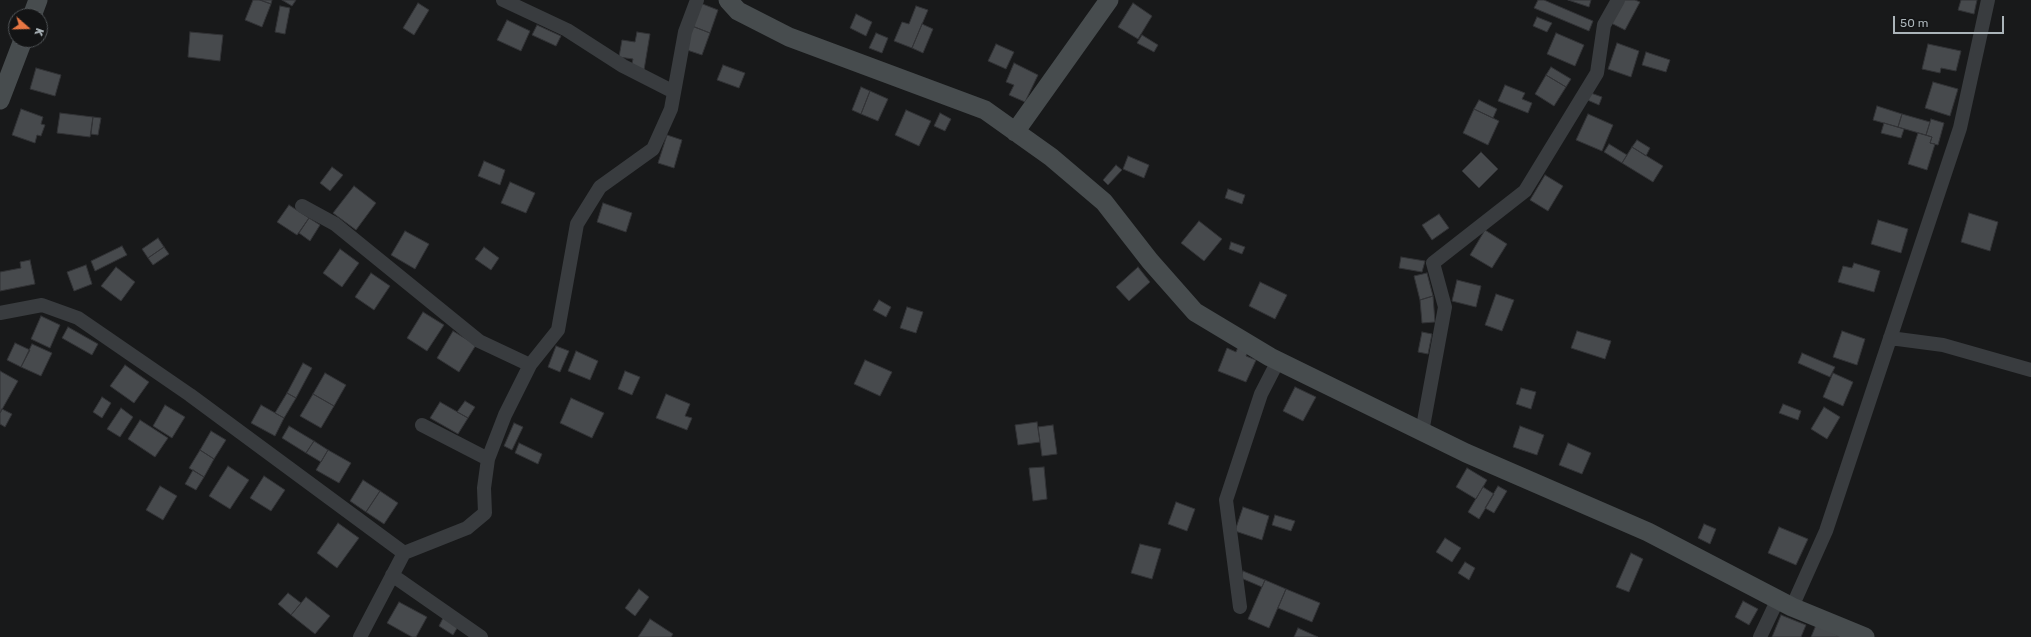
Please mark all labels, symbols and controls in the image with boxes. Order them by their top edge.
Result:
north arrow [8,8,48,48]
scale bar [1895,8,2006,34]
text: 50 m [1900,16,1928,30]
text: K [31,26,46,38]

